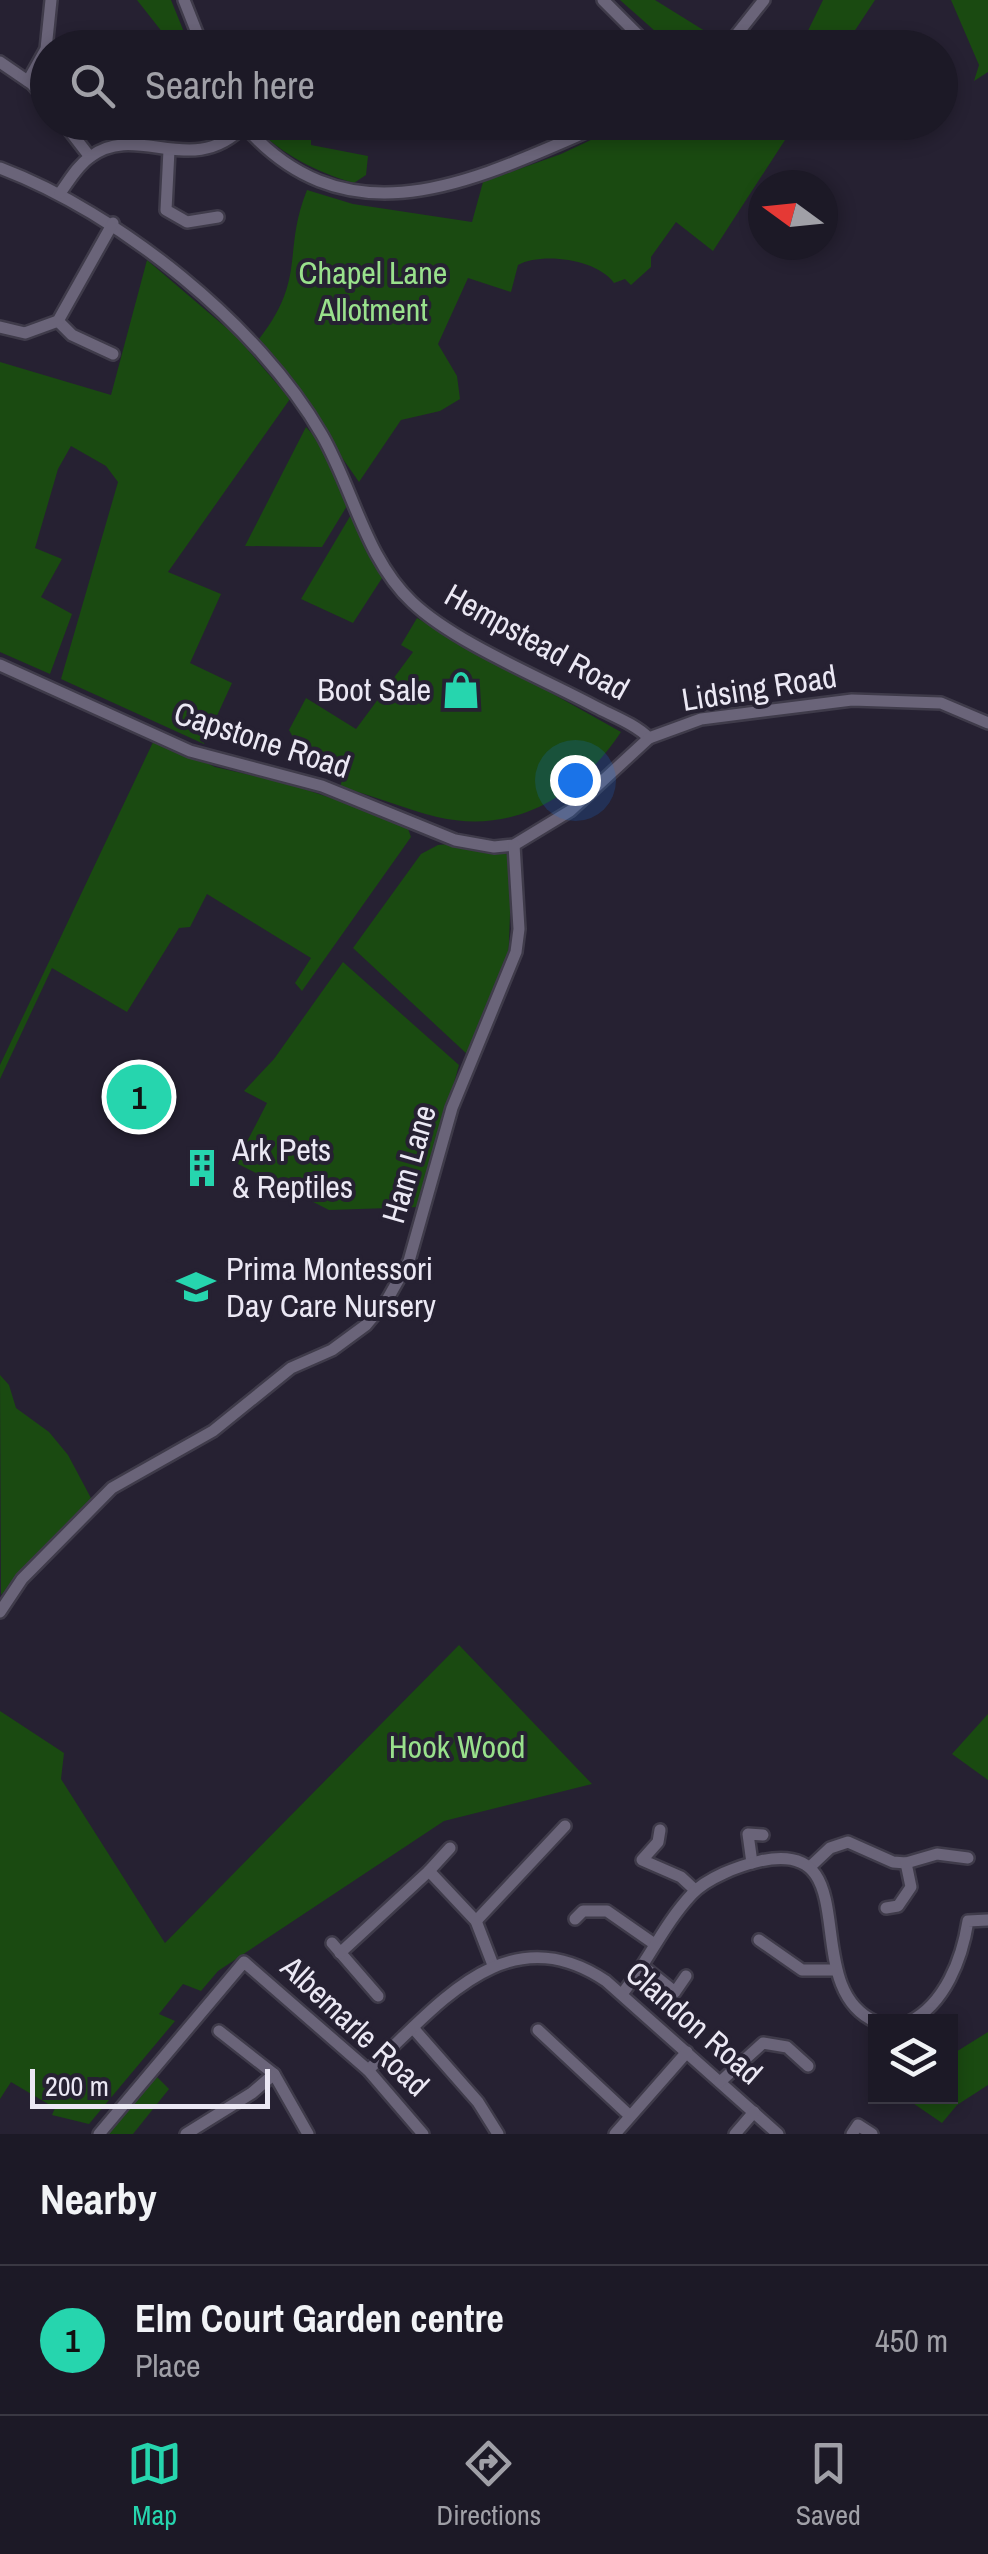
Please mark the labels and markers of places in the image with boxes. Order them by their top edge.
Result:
place label: Boot Sale [317,668,431,711]
shop icon: Boot Sale [440,669,482,711]
pin: 1 [106,1060,172,1134]
place label: Ark Pets & Reptiles [231,1128,353,1208]
building icon: Ark Pets & Reptiles [181,1147,223,1189]
place label: Prima Montessori Day Care Nursery [226,1247,436,1327]
school or university icon: Prima Montessori Day Care Nursery [175,1266,217,1308]

